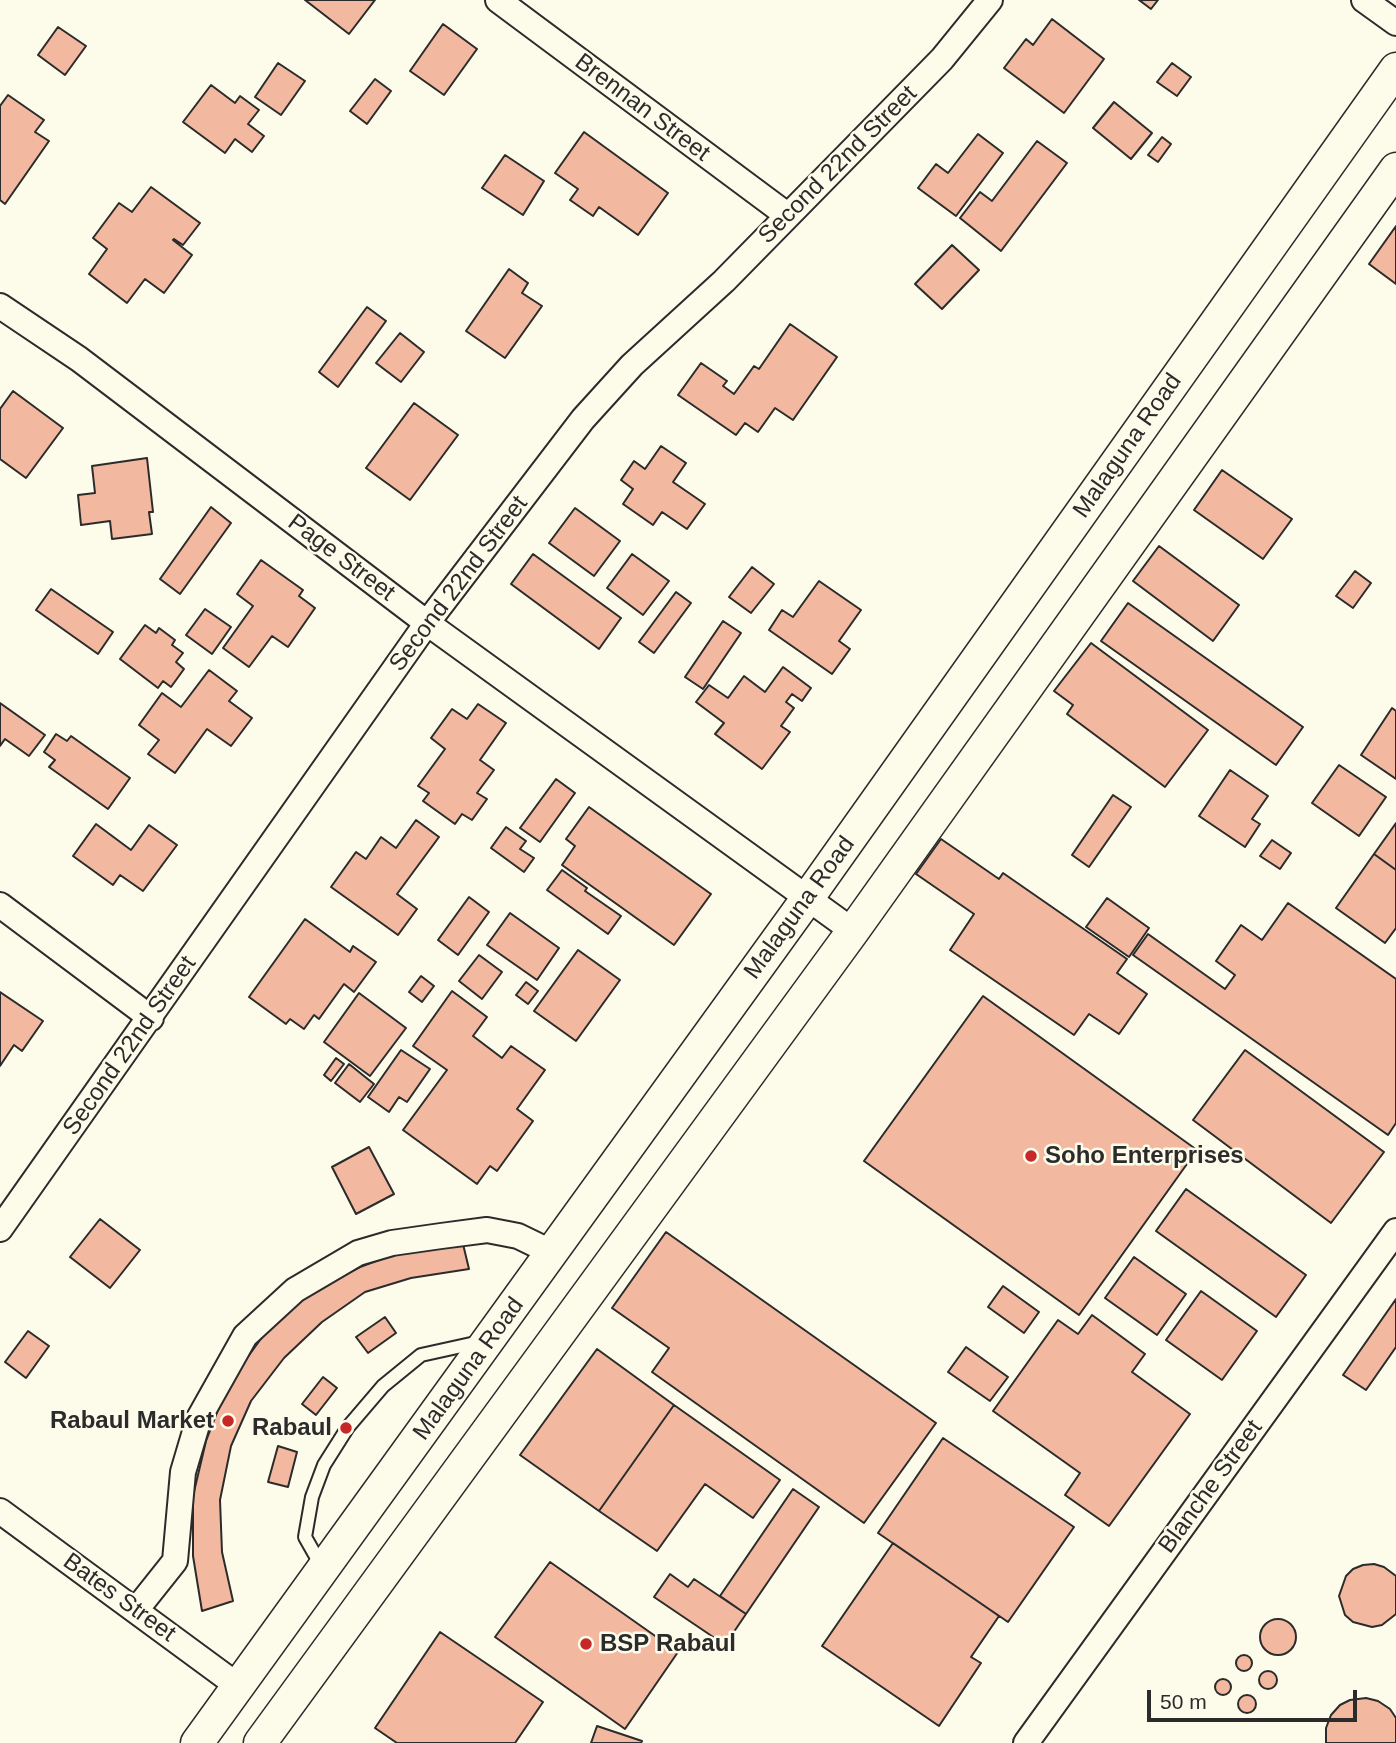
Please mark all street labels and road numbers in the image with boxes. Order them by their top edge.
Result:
street label: Brennan Street [569,48,715,168]
street label: Second 22nd Street [753,80,923,250]
street label: Malaguna Road [1068,368,1188,524]
street label: Second 22nd Street [384,491,534,677]
street label: Page Street [282,508,400,608]
street label: Malaguna Road [739,831,861,985]
street label: Second 22nd Street [57,951,203,1141]
street label: Malaguna Road [408,1292,530,1446]
street label: Blanche Street [1153,1415,1269,1559]
street label: Bates Street [57,1548,181,1648]

